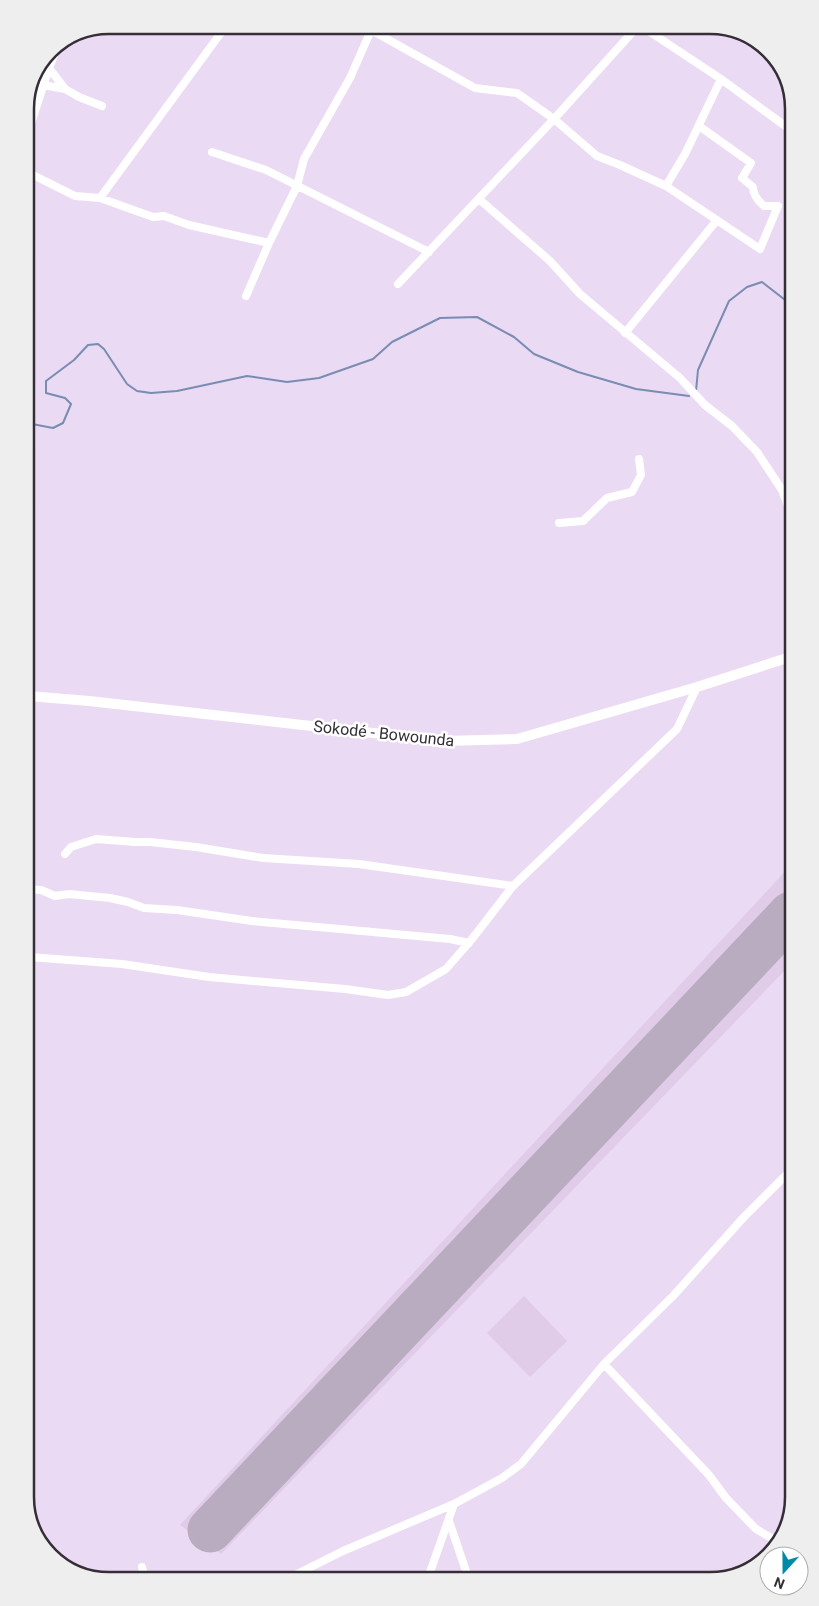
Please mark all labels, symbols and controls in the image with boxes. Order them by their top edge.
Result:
street label: Sokodé - Bowounda [313,717,455,750]
north arrow [759,1546,809,1596]
text: N [772,1574,787,1592]

